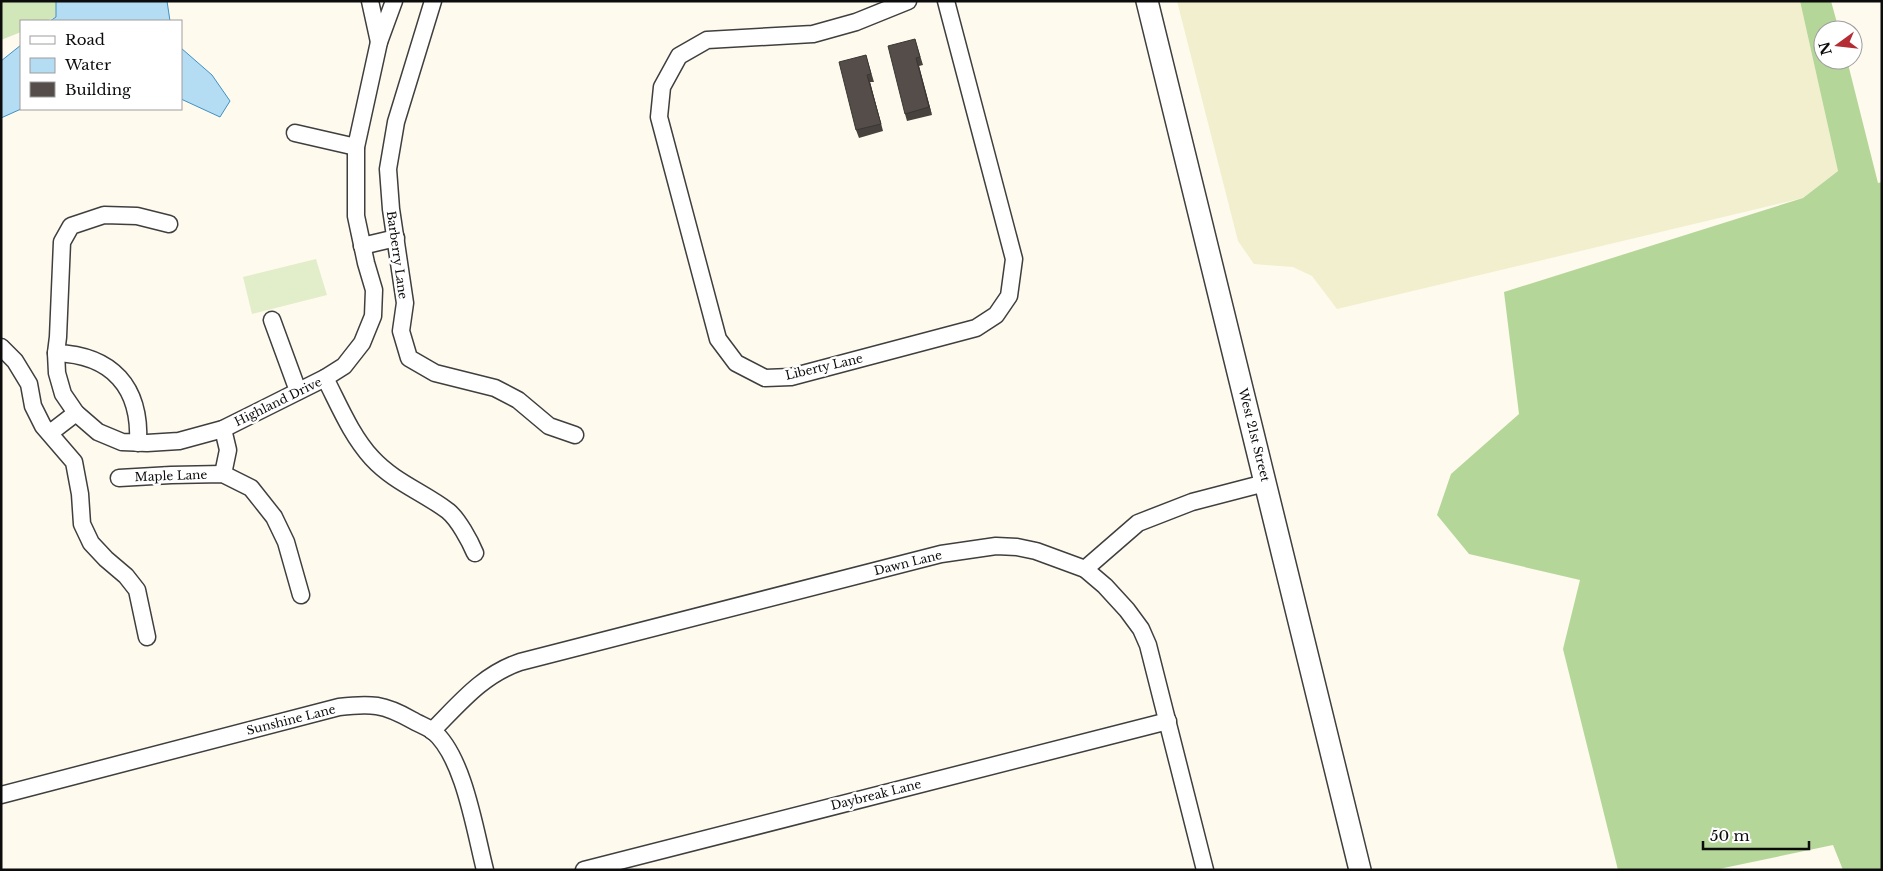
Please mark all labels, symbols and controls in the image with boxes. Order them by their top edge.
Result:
legend [20,20,182,110]
north arrow [1813,20,1863,70]
text: Road [65,30,105,49]
text: N [1815,40,1836,57]
text: Water [64,55,112,74]
text: Building [65,80,132,99]
street label: Barberry Lane [384,210,411,300]
street label: Liberty Lane [784,350,864,383]
street label: Highland Drive [232,374,324,429]
street label: West 21st Street [1235,386,1273,484]
street label: Maple Lane [134,467,208,484]
street label: Dawn Lane [872,547,943,578]
street label: Sunshine Lane [245,701,337,738]
street label: Daybreak Lane [829,776,923,813]
scale bar [1703,818,1809,850]
text: 50 m [1710,826,1750,845]

